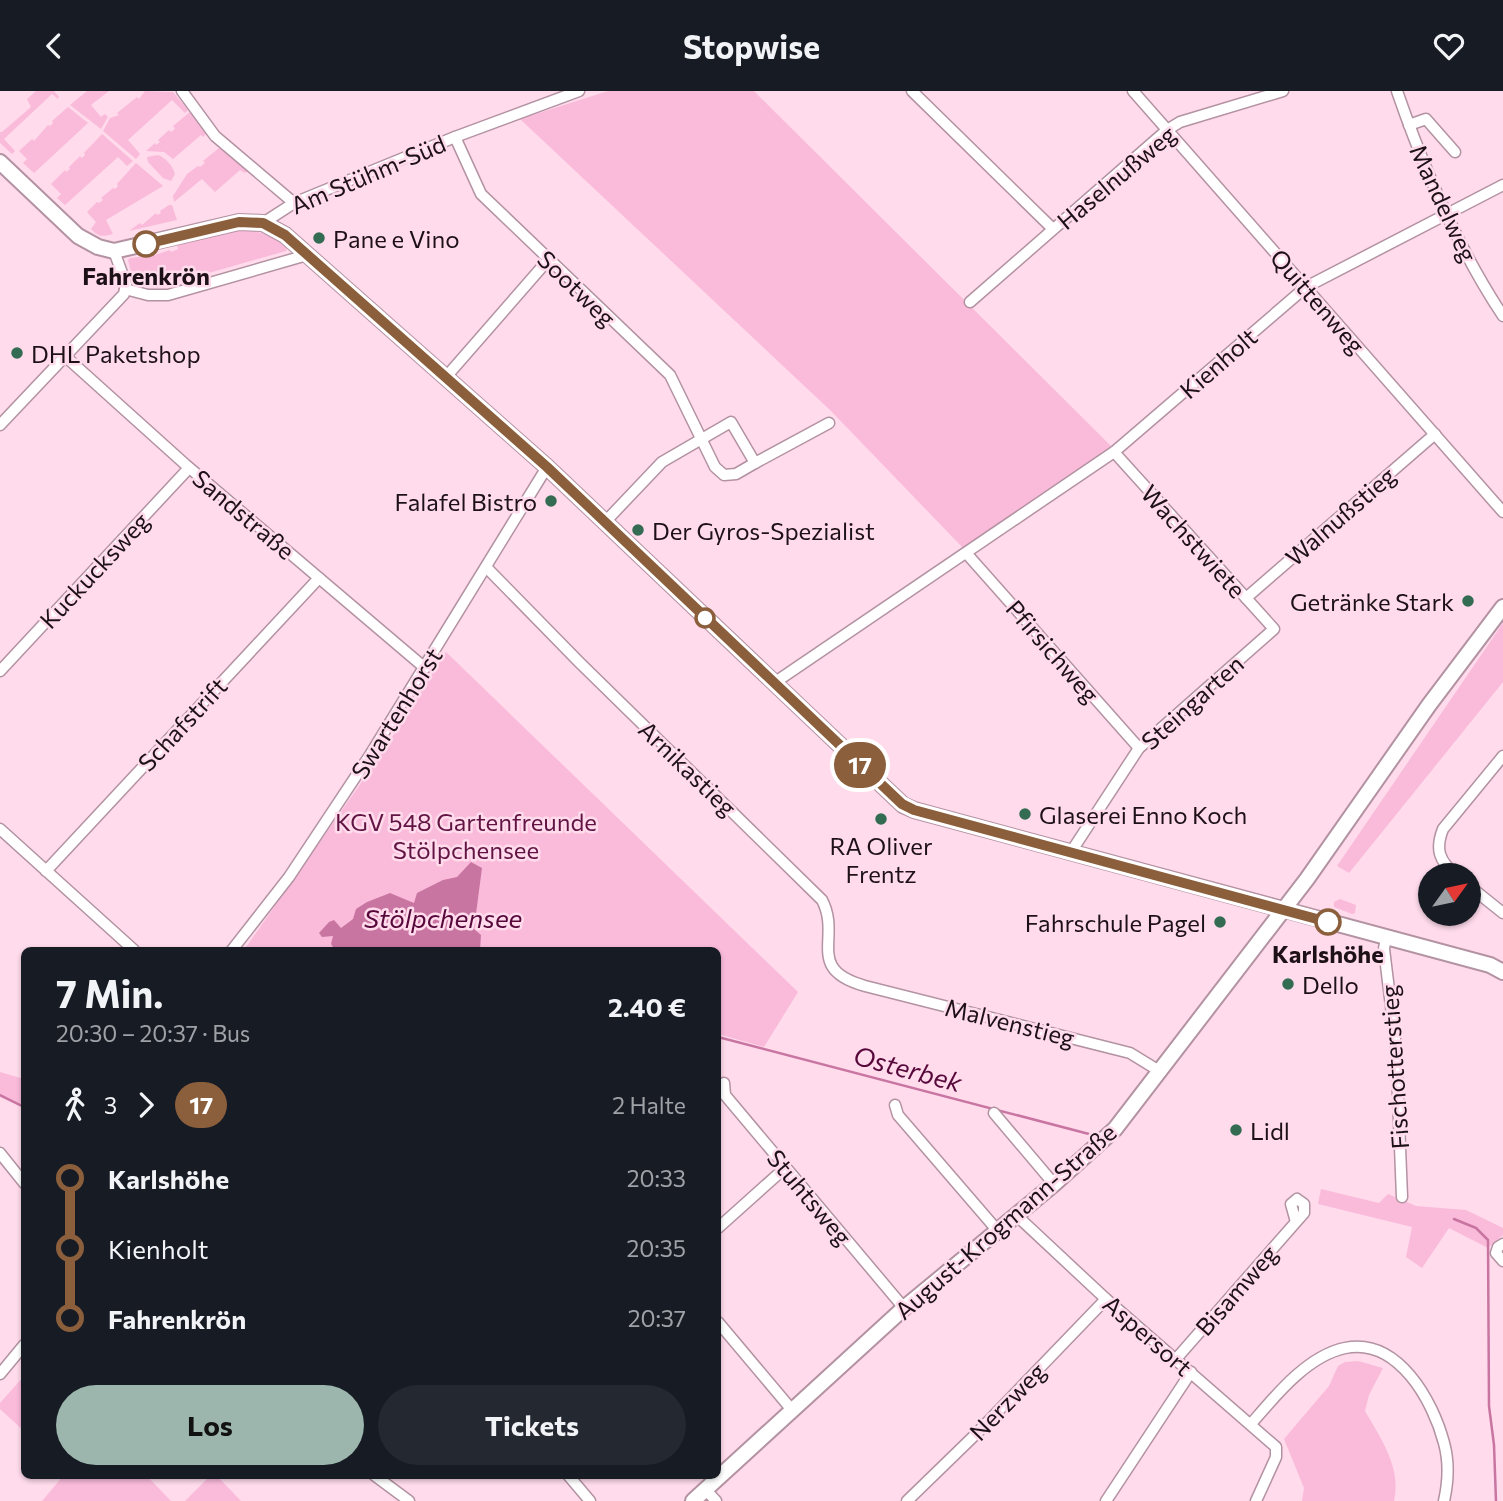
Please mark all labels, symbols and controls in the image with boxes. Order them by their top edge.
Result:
text: Stopwise [683,26,820,66]
icon: back [35,27,73,65]
icon: heart [1430,27,1468,65]
street label: Haselnußweg [1051,119,1181,235]
street label: Am Stühm-Süd [286,128,450,220]
street label: Mandelweg [1404,140,1484,266]
place label: Pane e Vino [333,224,460,253]
marker: Pane e Vino [311,230,327,246]
marker: Fahrenkrön [133,231,159,257]
street label: Quittenweg [1265,243,1371,359]
street label: Sootweg [532,244,622,332]
place label: Fahrenkrön [82,261,210,290]
street label: Kienholt [1173,322,1263,404]
place label: DHL Paketshop [31,339,201,368]
marker: DHL Paketshop [9,345,25,361]
street label: Walnußstieg [1279,460,1401,572]
street label: Sandstraße [187,463,301,565]
street label: Wachstwiete [1136,478,1252,604]
place label: Falafel Bistro [394,487,537,516]
marker: Falafel Bistro [543,493,559,509]
street label: Kuckucksweg [33,506,155,634]
place label: Der Gyros-Spezialist [652,516,875,545]
marker: Der Gyros-Spezialist [630,522,646,538]
place label: Getränke Stark [1290,587,1454,616]
marker: Getränke Stark [1460,593,1476,609]
street label: Pfirsichweg [1000,594,1106,708]
unlabelled marker [695,608,715,628]
street label: Swartenhorst [344,642,448,784]
street label: Steingarten [1135,649,1249,755]
street label: Schafstrift [131,671,233,777]
street label: Arnikastieg [633,714,743,822]
line badge: 17 [828,742,892,788]
text: 17 [848,750,872,779]
place label: Glaserei Enno Koch [1039,800,1247,829]
marker: Glaserei Enno Koch [1017,806,1033,822]
park label: KGV 548 Gartenfreunde Stölpchensee [335,807,597,864]
marker: RA Oliver Frentz [873,811,889,827]
place label: RA Oliver Frentz [829,831,933,888]
north arrow [1418,863,1480,926]
map controls [1418,863,1481,926]
water label: Stölpchensee [364,902,523,933]
place label: Fahrschule Pagel [1025,908,1206,937]
marker: Karlshöhe [1315,909,1341,935]
marker: Fahrschule Pagel [1212,914,1228,930]
place label: Karlshöhe [1272,939,1384,968]
text: 7 Min. [56,969,163,1016]
place label: Dello [1302,970,1359,999]
marker: Dello [1280,976,1296,992]
street label: Fischotterstieg [1374,984,1414,1150]
text: 2.40 € [608,991,686,1022]
street label: Malvenstieg [942,992,1078,1052]
text: 20:30 – 20:37 · Bus [56,1019,250,1047]
water label: Osterbek [850,1039,966,1098]
icon: walk [56,1086,94,1124]
icon: forward [127,1086,165,1124]
text: 17 [189,1090,213,1119]
text: 3 [104,1091,117,1119]
text: 2 Halte [612,1091,686,1119]
place label: Lidl [1250,1116,1290,1145]
street label: August-Krogmann-Straße [889,1117,1121,1325]
marker: Lidl [1228,1122,1244,1138]
street label: Stuhtsweg [762,1143,858,1251]
text: Karlshöhe [108,1163,229,1194]
text: 20:33 [627,1164,686,1192]
text: Kienholt [108,1233,208,1264]
text: 20:35 [627,1234,686,1262]
street label: Bisamweg [1189,1239,1283,1341]
street label: Aspersort [1098,1289,1198,1382]
text: Fahrenkrön [108,1303,246,1334]
text: 20:37 [628,1304,686,1332]
street label: Nerzweg [963,1356,1051,1446]
button: Los [56,1385,364,1465]
button: Tickets [378,1385,686,1465]

